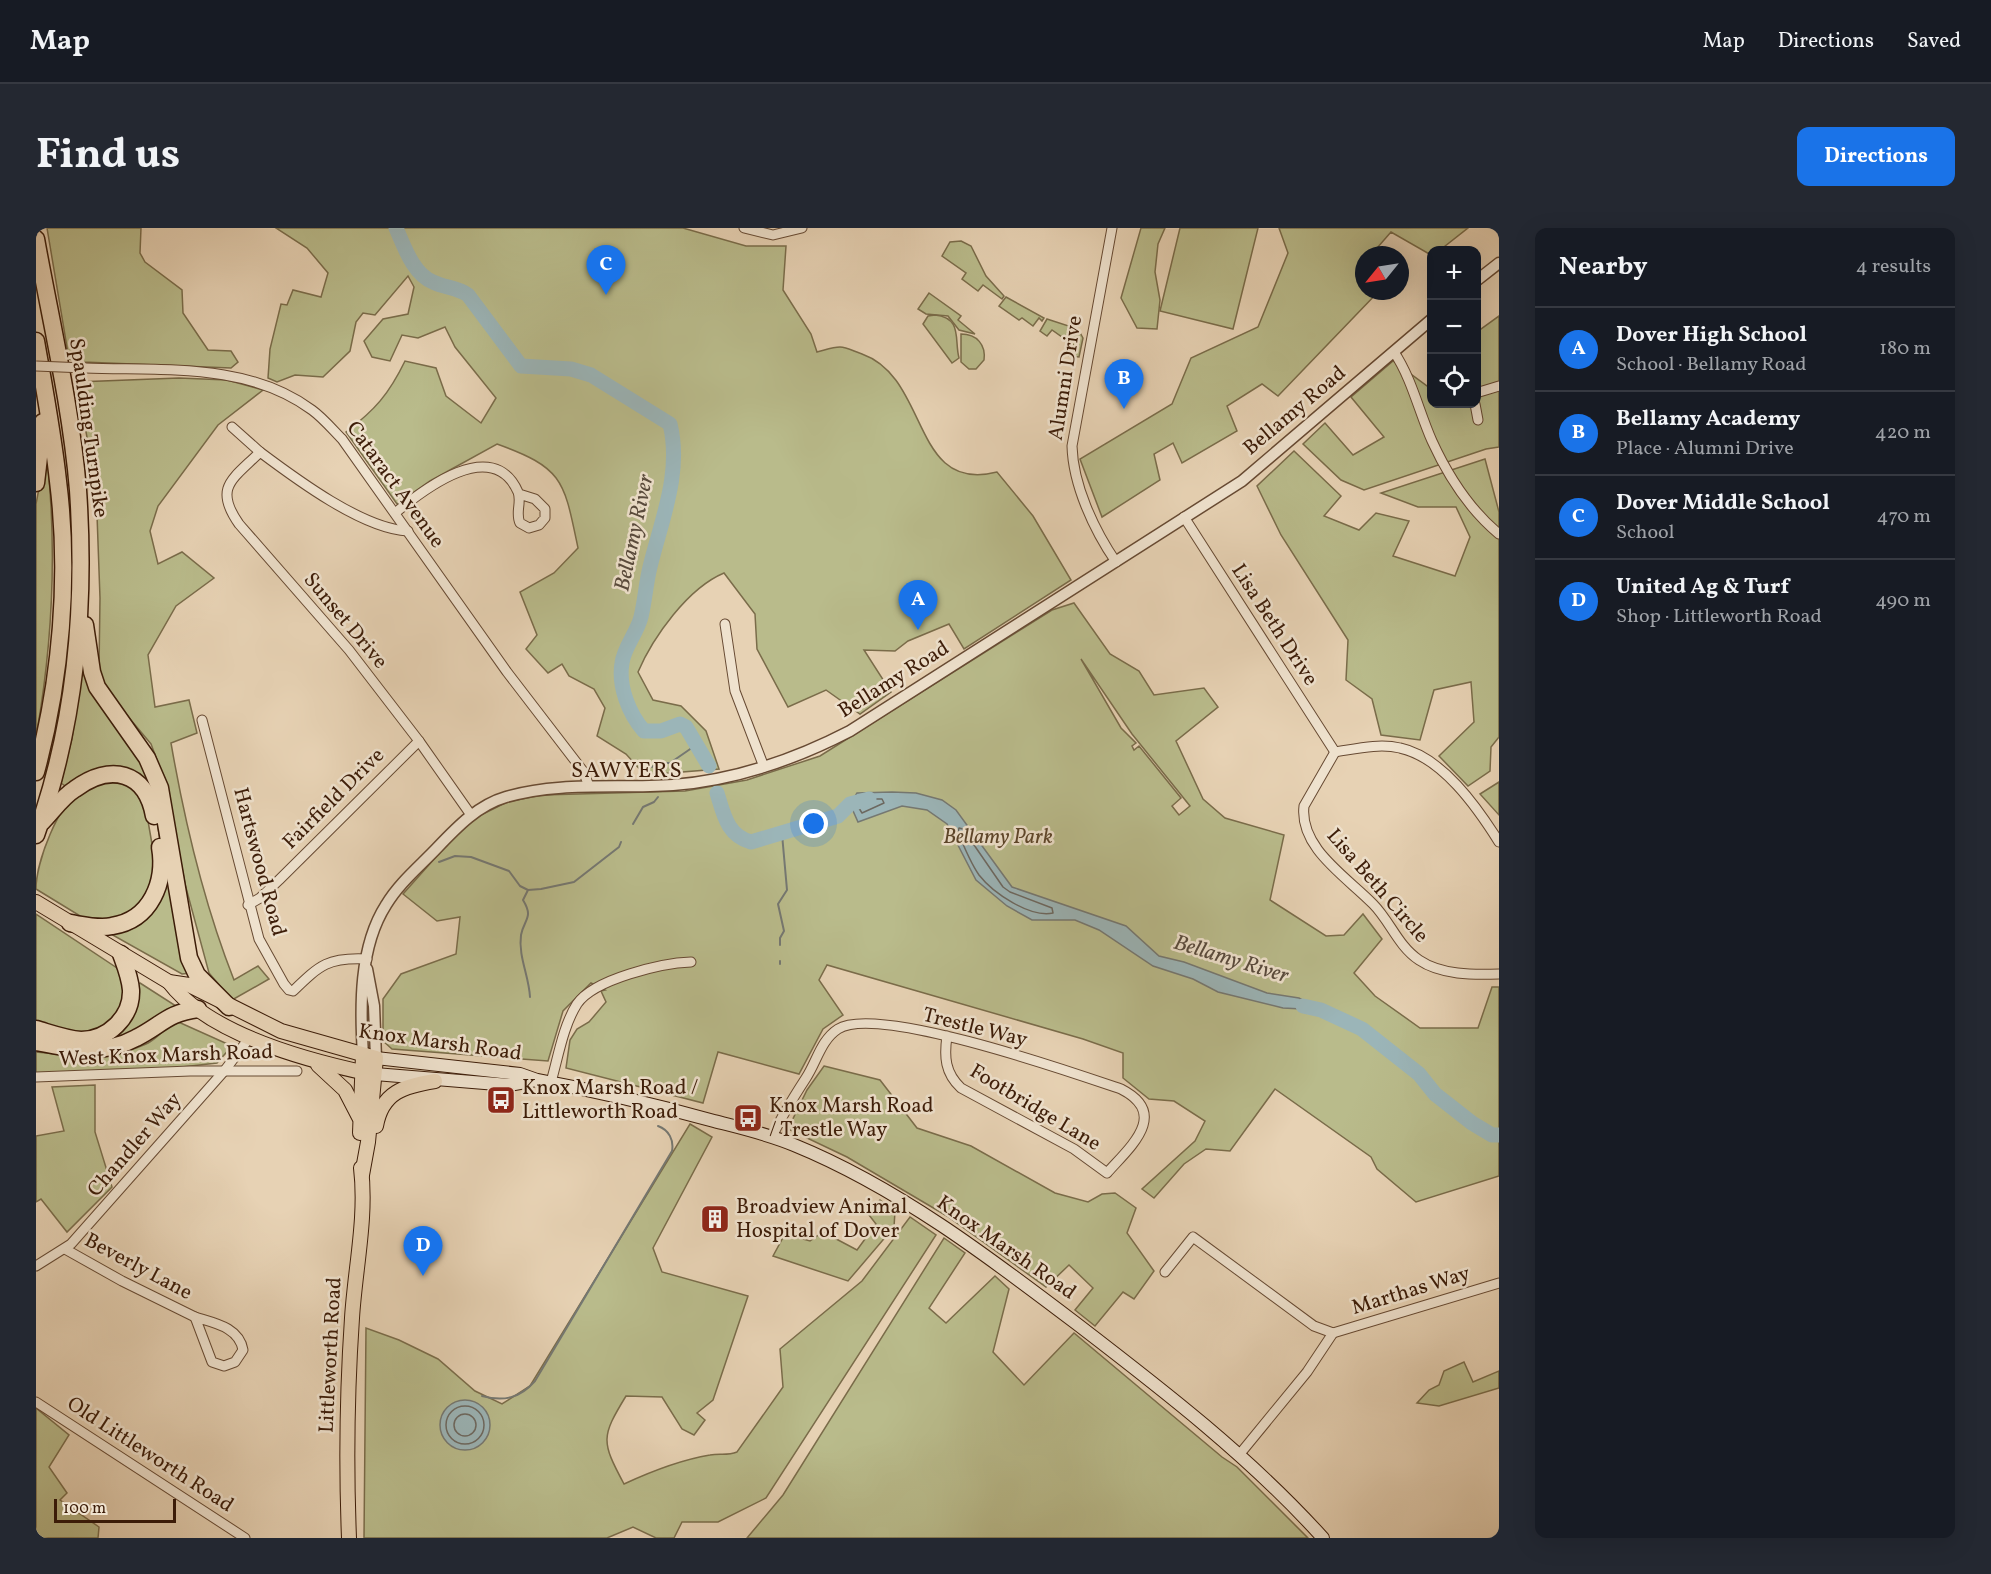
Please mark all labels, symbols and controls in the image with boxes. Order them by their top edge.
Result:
text: Map [30,22,90,61]
text: Map [1703,27,1745,56]
text: Directions [1778,27,1874,56]
text: Saved [1907,27,1961,56]
text: Find us [36,127,180,186]
button: Directions [1797,127,1955,186]
pin: C [586,245,626,295]
north arrow [1355,246,1409,300]
map controls [1427,246,1481,408]
button: + [1427,246,1481,300]
text: Nearby [1559,249,1648,285]
text: 4 results [1856,253,1931,281]
button: − [1427,300,1481,354]
street label: Alumni Drive [1042,314,1090,442]
text: Dover High School [1616,320,1807,351]
text: A [1571,335,1586,363]
text: 180 m [1879,335,1931,363]
street label: Spaulding Turnpike [61,336,115,520]
text: School · Bellamy Road [1616,351,1807,379]
button: locate [1427,354,1481,408]
street label: Bellamy Road [1237,359,1353,463]
pin: B [1104,360,1144,409]
text: Bellamy Academy [1616,404,1800,435]
street label: Cataract Avenue [339,416,451,554]
text: B [1572,419,1585,447]
text: 420 m [1875,419,1931,447]
text: Place · Alumni Drive [1616,435,1794,463]
water label: Bellamy River [607,471,663,594]
text: Dover Middle School [1616,488,1830,519]
text: C [1572,503,1585,531]
text: 470 m [1876,503,1931,531]
text: School [1616,519,1674,547]
street label: Lisa Beth Drive [1224,558,1324,692]
street label: Sunset Drive [296,567,394,675]
text: United Ag & Turf [1616,572,1789,603]
pin: A [898,580,938,630]
text: D [1571,587,1586,615]
text: 490 m [1875,587,1931,615]
text: Shop · Littleworth Road [1616,603,1822,631]
street label: Bellamy Road [833,634,955,726]
street label: Fairfield Drive [277,742,391,856]
district label: SAWYERS [571,756,683,787]
street label: Hartswood Road [225,784,293,940]
your location [799,809,828,838]
park label: Bellamy Park [943,823,1053,852]
street label: Lisa Beth Circle [1319,823,1435,949]
water label: Bellamy River [1170,928,1293,992]
street label: Trestle Way [920,1001,1031,1055]
street label: Knox Marsh Road [356,1017,524,1069]
street label: West Knox Marsh Road [58,1038,274,1074]
street label: Footbridge Lane [964,1057,1106,1159]
place label: Knox Marsh Road / Littleworth Road [522,1074,699,1127]
bus stop icon: Knox Marsh Road / Littleworth Road [485,1084,517,1116]
street label: Chandler Way [81,1086,189,1204]
place label: Knox Marsh Road / Trestle Way [769,1092,934,1145]
bus stop icon: Knox Marsh Road / Trestle Way [732,1102,764,1134]
street label: Knox Marsh Road [930,1189,1082,1307]
place label: Broadview Animal Hospital of Dover [736,1193,907,1246]
building icon: Broadview Animal Hospital of Dover [699,1203,731,1235]
street label: Beverly Lane [79,1226,197,1308]
pin: D [404,1226,442,1276]
street label: Marthas Way [1348,1259,1474,1323]
street label: Littleworth Road [312,1276,350,1434]
street label: Old Littleworth Road [61,1390,239,1520]
scale bar [54,1496,176,1524]
text: 100 m [63,1498,106,1520]

